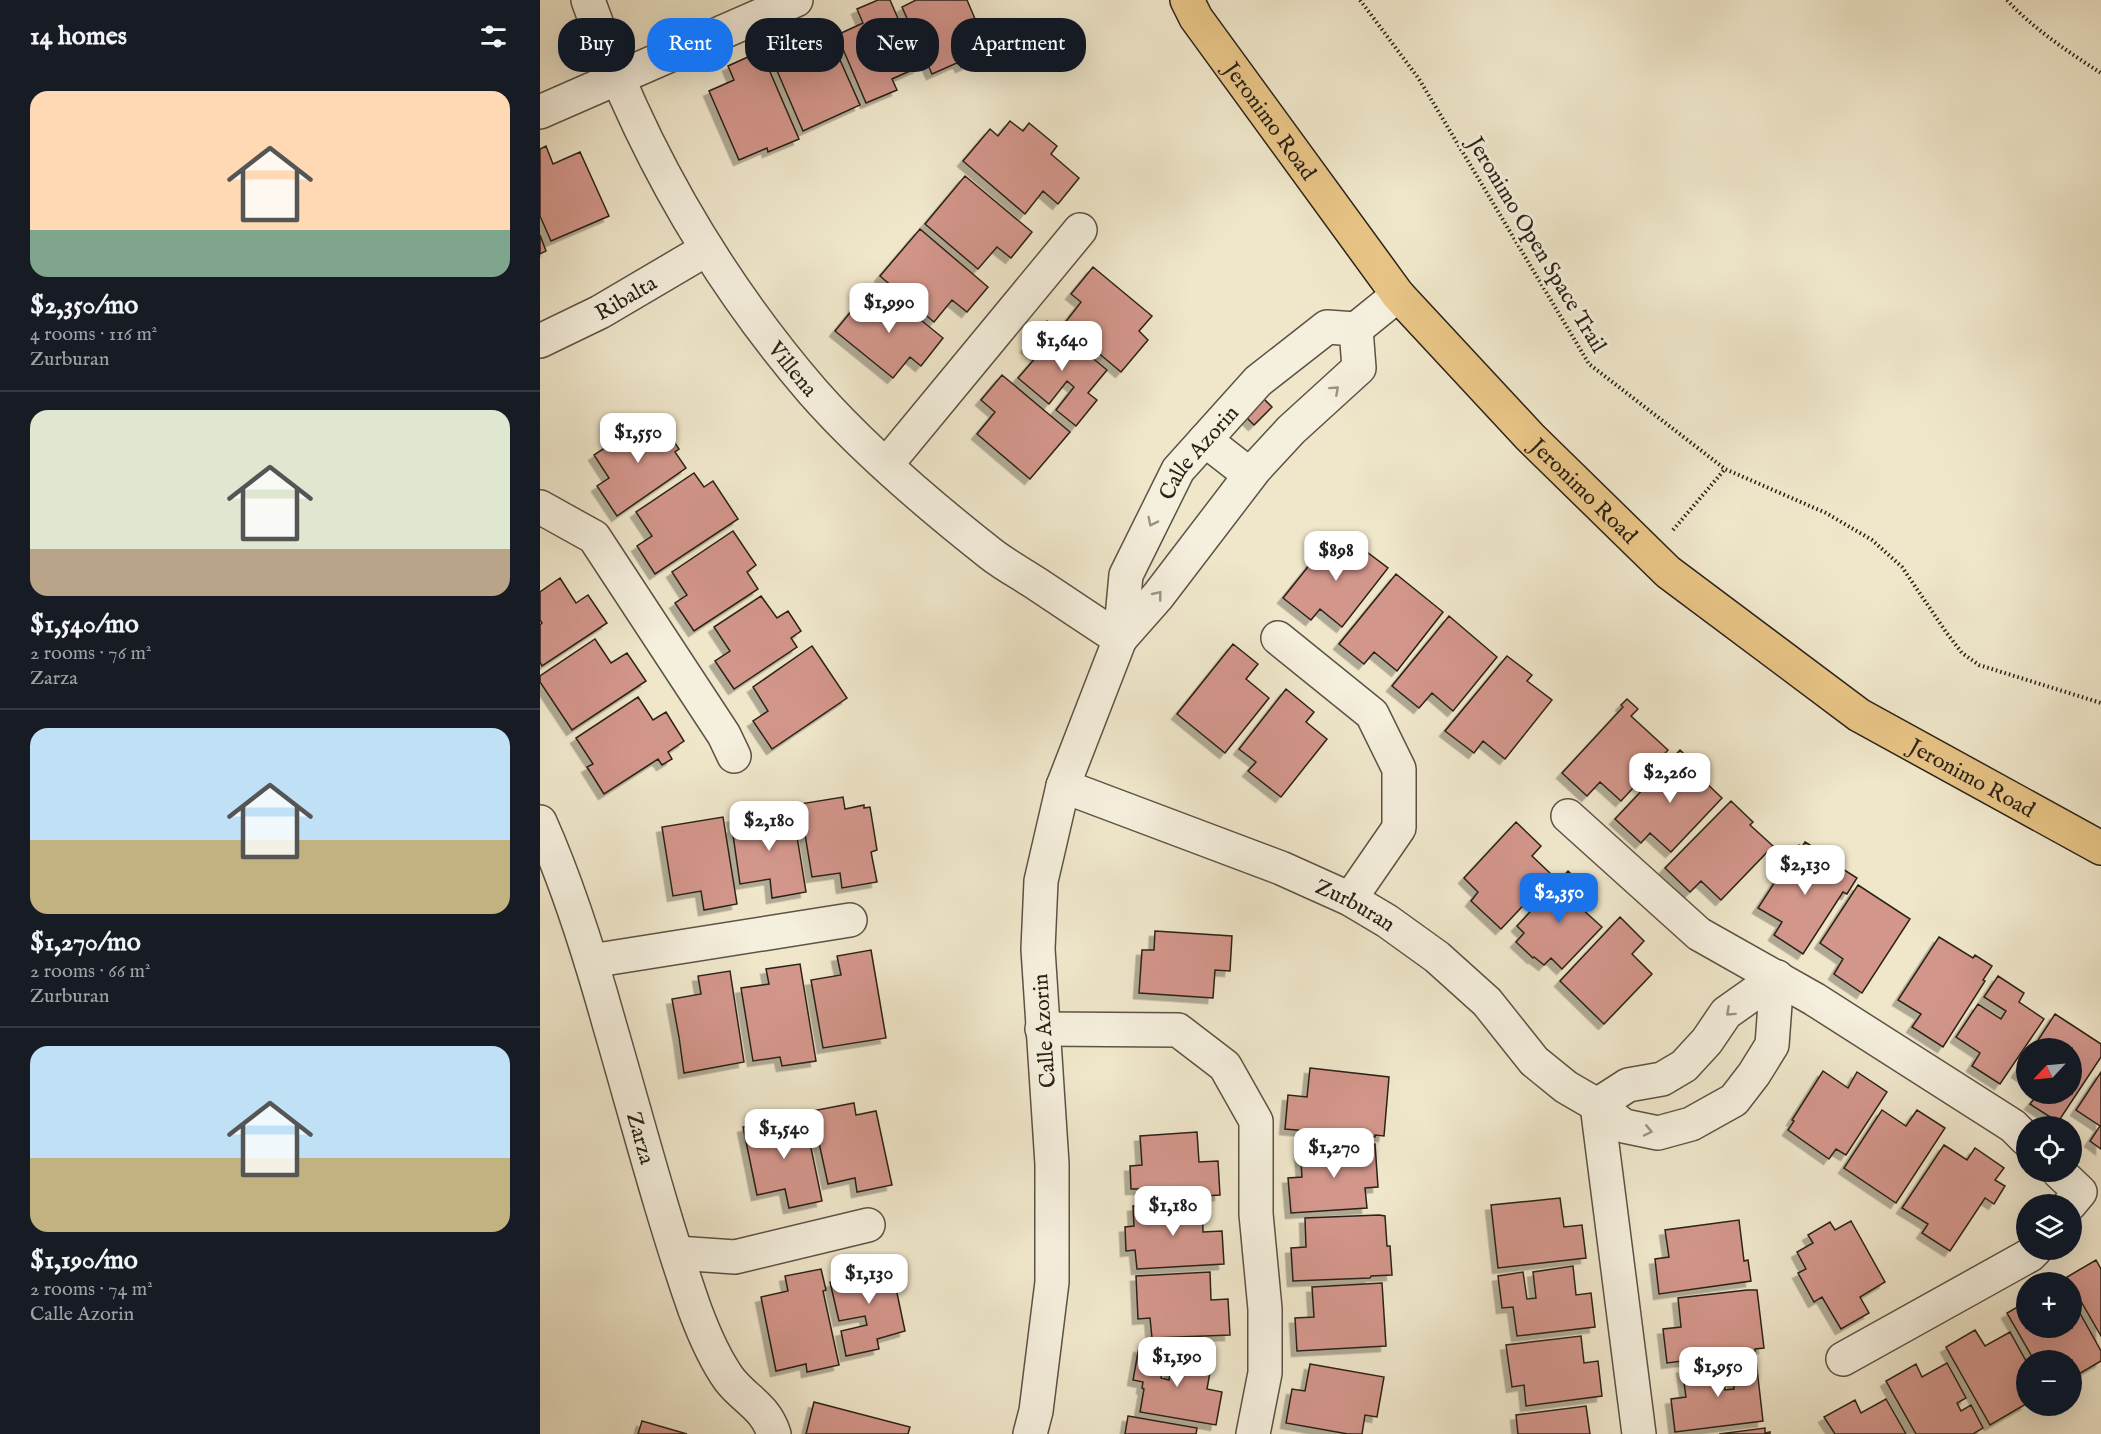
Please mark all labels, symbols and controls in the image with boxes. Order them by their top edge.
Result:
chip: Buy [558,18,635,72]
chip: Rent [647,18,733,72]
chip: Filters [745,18,844,72]
chip: New [856,18,939,72]
chip: Apartment [951,18,1086,72]
text: 14 homes [30,20,127,53]
icon: filters [477,20,510,53]
street label: Jeronimo Road [1215,55,1322,186]
street label: Jeronimo Open Space Trail [1459,129,1612,358]
icon: home [216,130,324,238]
street label: Ribalta [590,270,663,328]
pin: $1,990 [840,283,938,334]
text: $2,350/mo [30,289,138,322]
text: $1,990 [863,290,915,315]
pin: $1,640 [1013,321,1111,372]
text: 4 rooms · 116 m² [30,322,157,347]
text: $1,640 [1036,328,1088,353]
street label: Villena [760,335,823,404]
text: Zurburan [30,347,109,372]
one-way arrow [1327,387,1338,398]
street label: Calle Azorin [1153,400,1246,505]
pin: $1,550 [589,413,687,464]
text: $1,550 [614,420,662,445]
street label: Jeronimo Road [1521,431,1643,551]
icon: home [216,449,324,557]
one-way arrow [1148,516,1160,527]
pin: $898 [1300,531,1372,582]
text: $898 [1318,538,1354,563]
one-way arrow [1151,591,1162,602]
text: $1,540/mo [30,608,139,641]
text: 2 rooms · 76 m² [30,641,151,666]
text: Zarza [30,666,78,691]
street label: Jeronimo Road [1901,732,2040,825]
pin: $2,260 [1621,753,1719,804]
text: $2,260 [1643,760,1697,785]
icon: home [216,767,324,875]
pin: $2,180 [720,801,818,852]
text: $2,180 [744,808,794,833]
pin: $2,130 [1756,845,1854,896]
text: $2,130 [1780,852,1830,877]
street label: Zurburan [1310,873,1401,939]
pin: $2,350 [1510,873,1608,924]
text: $2,350 [1534,880,1584,905]
text: $1,270/mo [30,926,141,959]
text: 2 rooms · 66 m² [30,959,151,984]
street label: Calle Azorin [1027,972,1063,1089]
text: Zurburan [30,984,109,1009]
one-way arrow [1726,1005,1737,1016]
north arrow [2016,1038,2082,1104]
map controls [2016,1038,2082,1416]
icon: home [216,1085,324,1193]
street label: Zarza [619,1109,661,1168]
pin: $1,540 [735,1109,833,1160]
text: $1,540 [759,1116,809,1141]
button: locate [2016,1116,2082,1182]
one-way arrow [1643,1124,1653,1137]
pin: $1,270 [1285,1128,1383,1179]
text: $1,270 [1308,1135,1360,1160]
pin: $1,180 [1124,1186,1222,1237]
text: $1,180 [1149,1193,1197,1218]
button: layers [2016,1194,2082,1260]
text: $1,190/mo [30,1244,138,1277]
pin: $1,130 [820,1254,918,1305]
text: $1,130 [845,1261,893,1286]
button: + [2016,1272,2082,1338]
text: 2 rooms · 74 m² [30,1277,153,1302]
text: Calle Azorin [30,1302,134,1327]
pin: $1,190 [1128,1337,1226,1388]
text: $1,190 [1152,1344,1202,1369]
pin: $1,950 [1669,1347,1767,1398]
button: − [2016,1350,2082,1416]
text: $1,950 [1693,1354,1743,1379]

